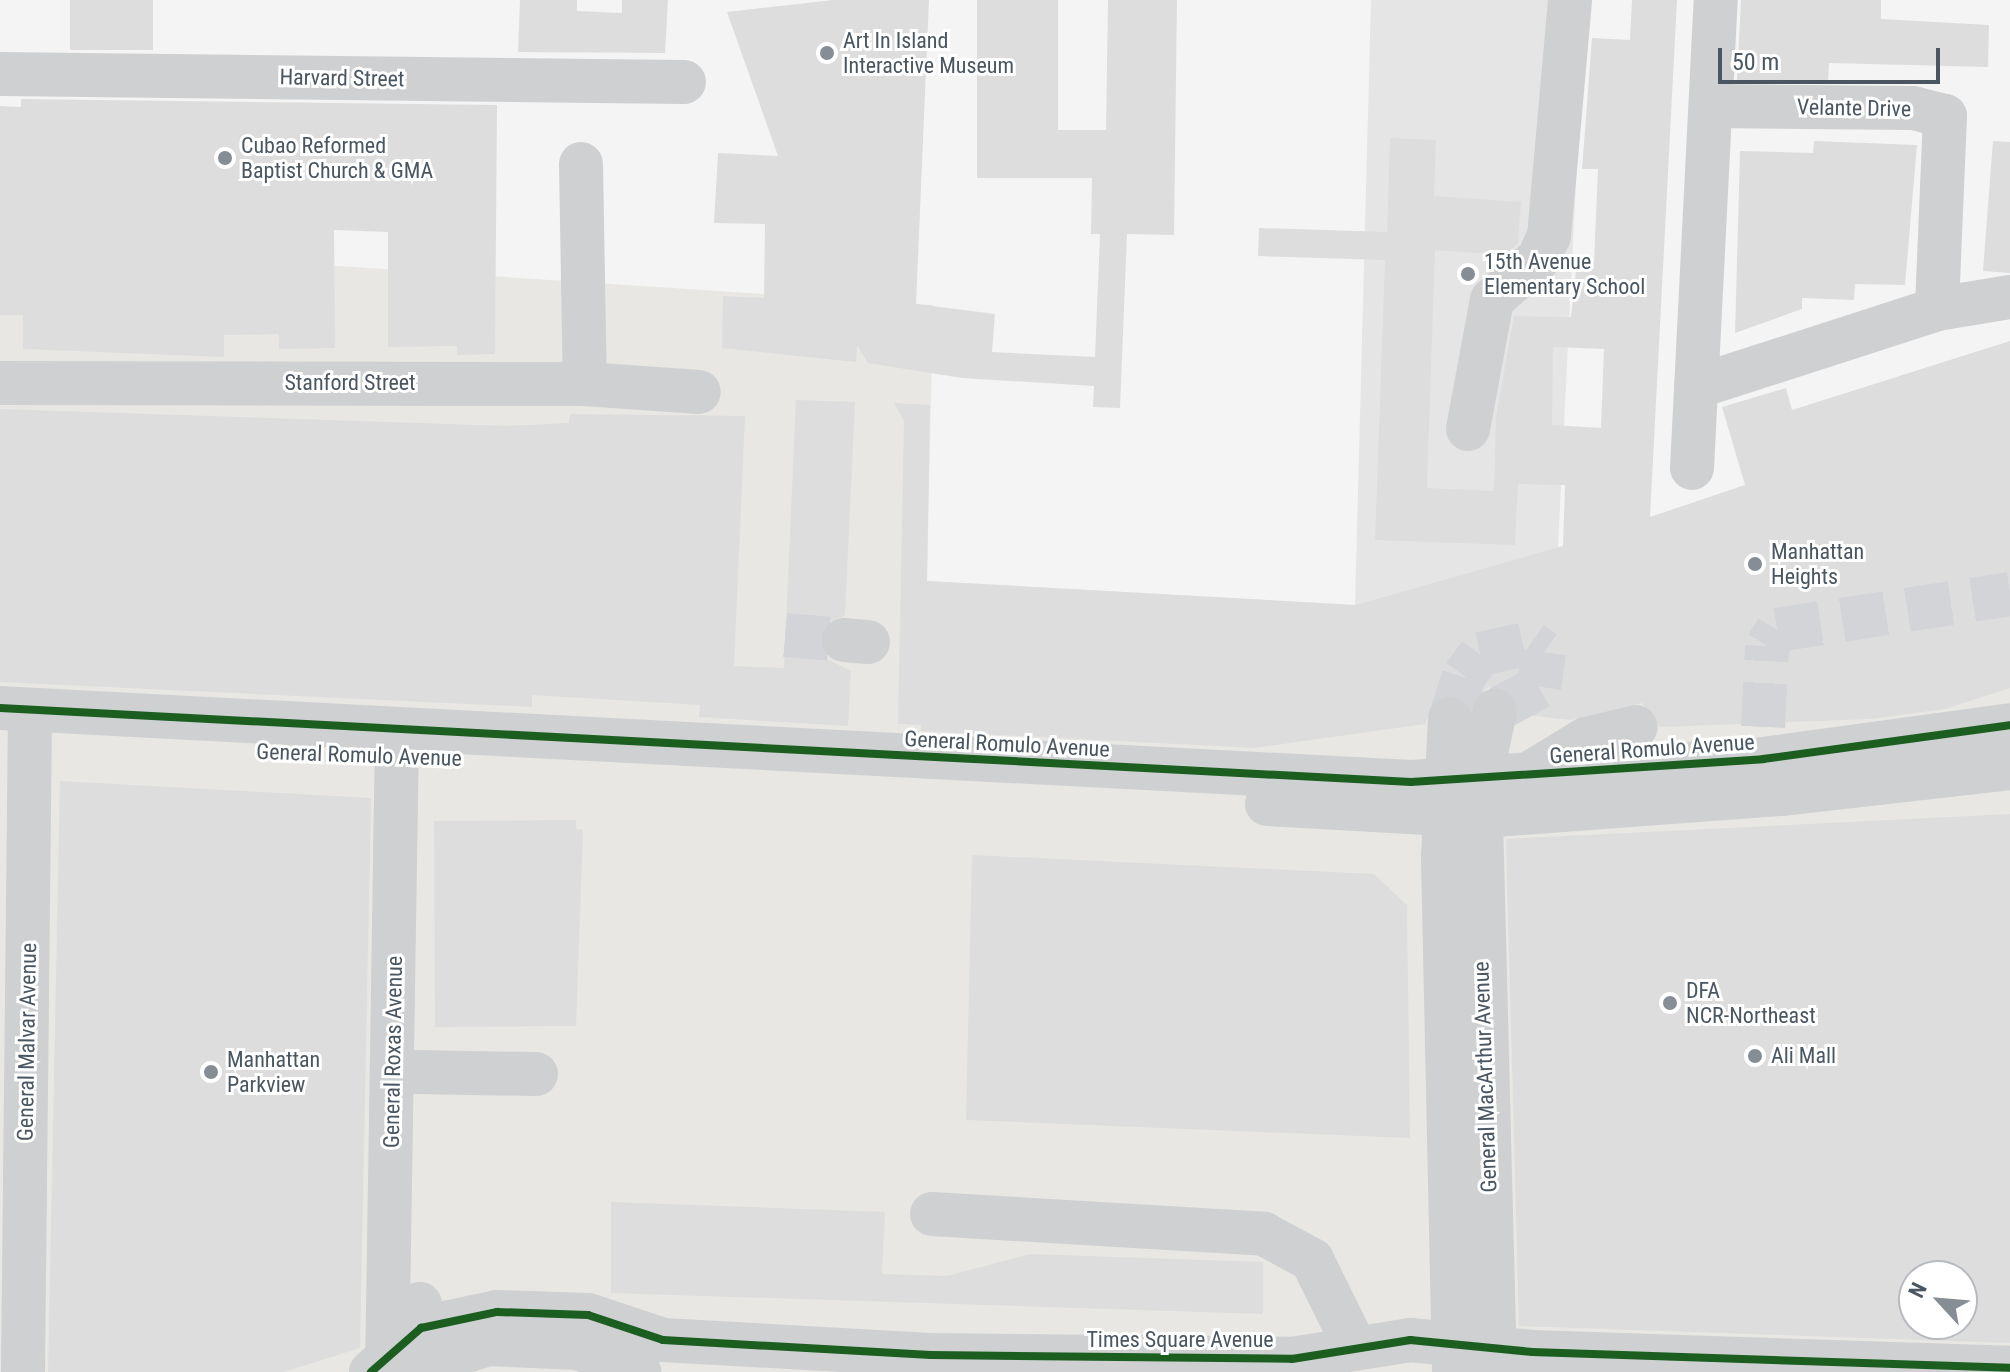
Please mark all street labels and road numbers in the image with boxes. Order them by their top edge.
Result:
street label: Harvard Street [279,64,405,92]
street label: Velante Drive [1797,94,1911,122]
street label: Stanford Street [284,370,416,396]
street label: General Romulo Avenue [904,725,1110,763]
street label: General Romulo Avenue [1549,729,1755,769]
street label: General Romulo Avenue [256,738,462,772]
street label: General Malvar Avenue [12,943,42,1141]
street label: General Roxas Avenue [378,956,408,1148]
street label: General MacArthur Avenue [1468,961,1502,1193]
street label: Times Square Avenue [1086,1327,1274,1353]

